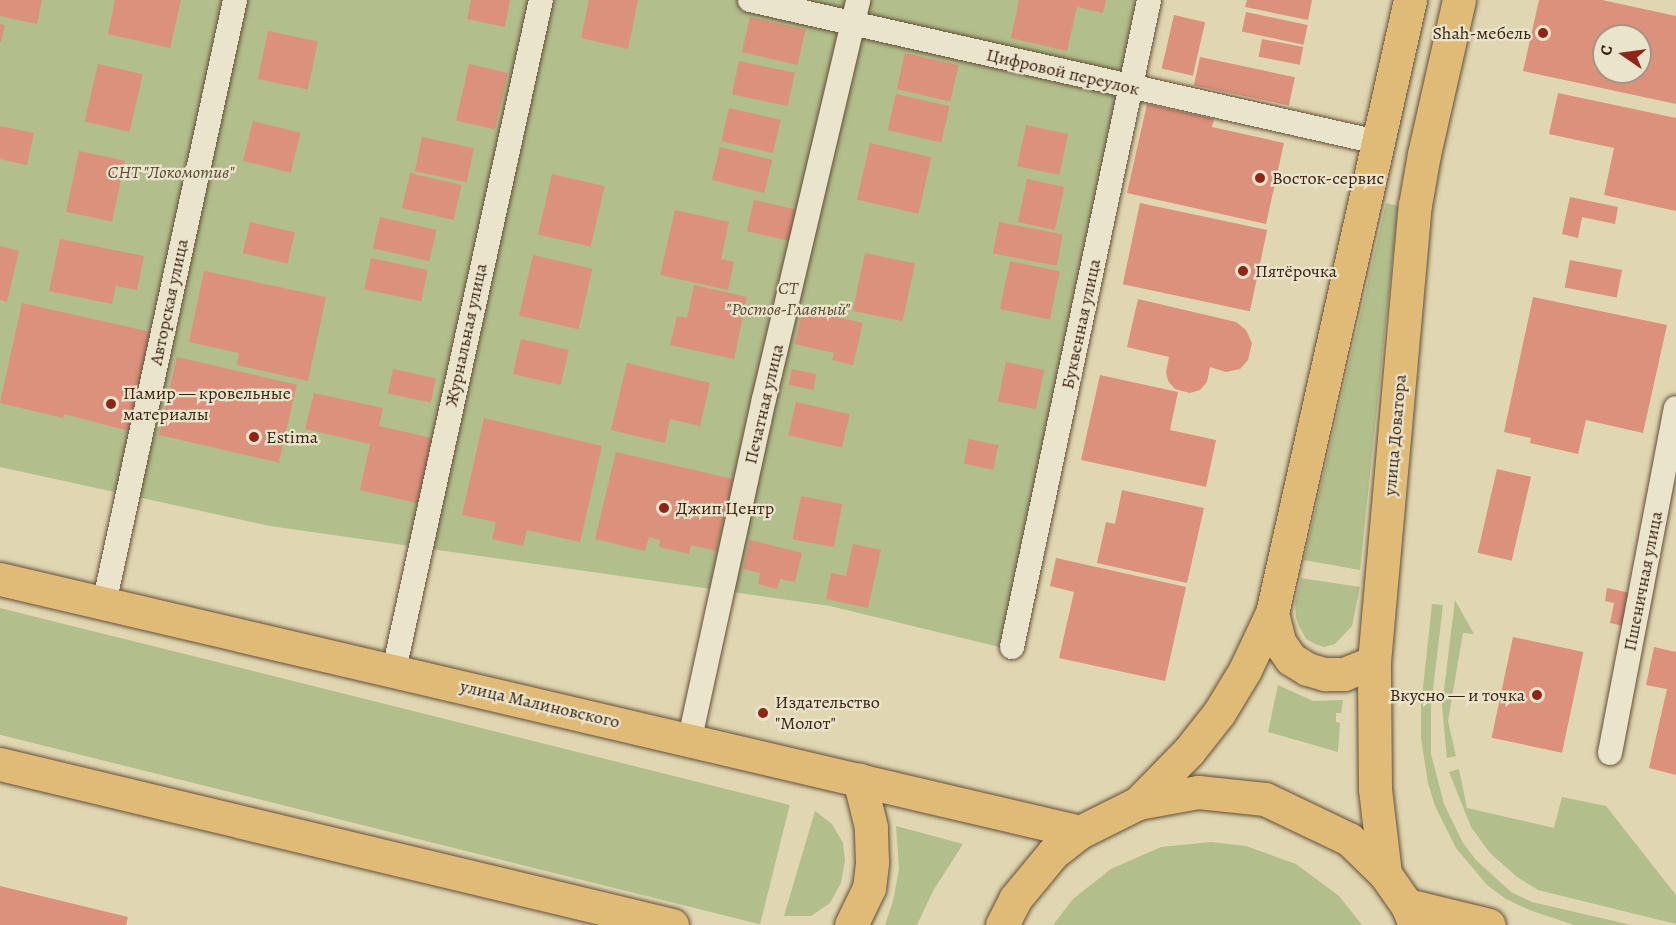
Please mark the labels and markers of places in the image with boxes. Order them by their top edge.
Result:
place label: Shah-мебель [1432,22,1531,44]
marker: Shah-мебель [1536,26,1550,40]
place label: Восток-сервис [1272,167,1384,189]
marker: Восток-сервис [1253,171,1267,185]
place label: Пятёрочка [1255,260,1337,282]
marker: Пятёрочка [1236,264,1250,278]
place label: Памир — кровельные материалы [123,383,292,426]
marker: Памир — кровельные материалы [104,397,118,411]
place label: Estima [266,426,318,448]
marker: Estima [247,430,261,444]
place label: Джип Центр [676,497,774,519]
marker: Джип Центр [657,501,671,515]
place label: Вкусно — и точка [1389,684,1525,706]
marker: Вкусно — и точка [1530,688,1544,702]
place label: Издательство "Молот" [775,692,880,734]
marker: Издательство "Молот" [756,706,770,720]

